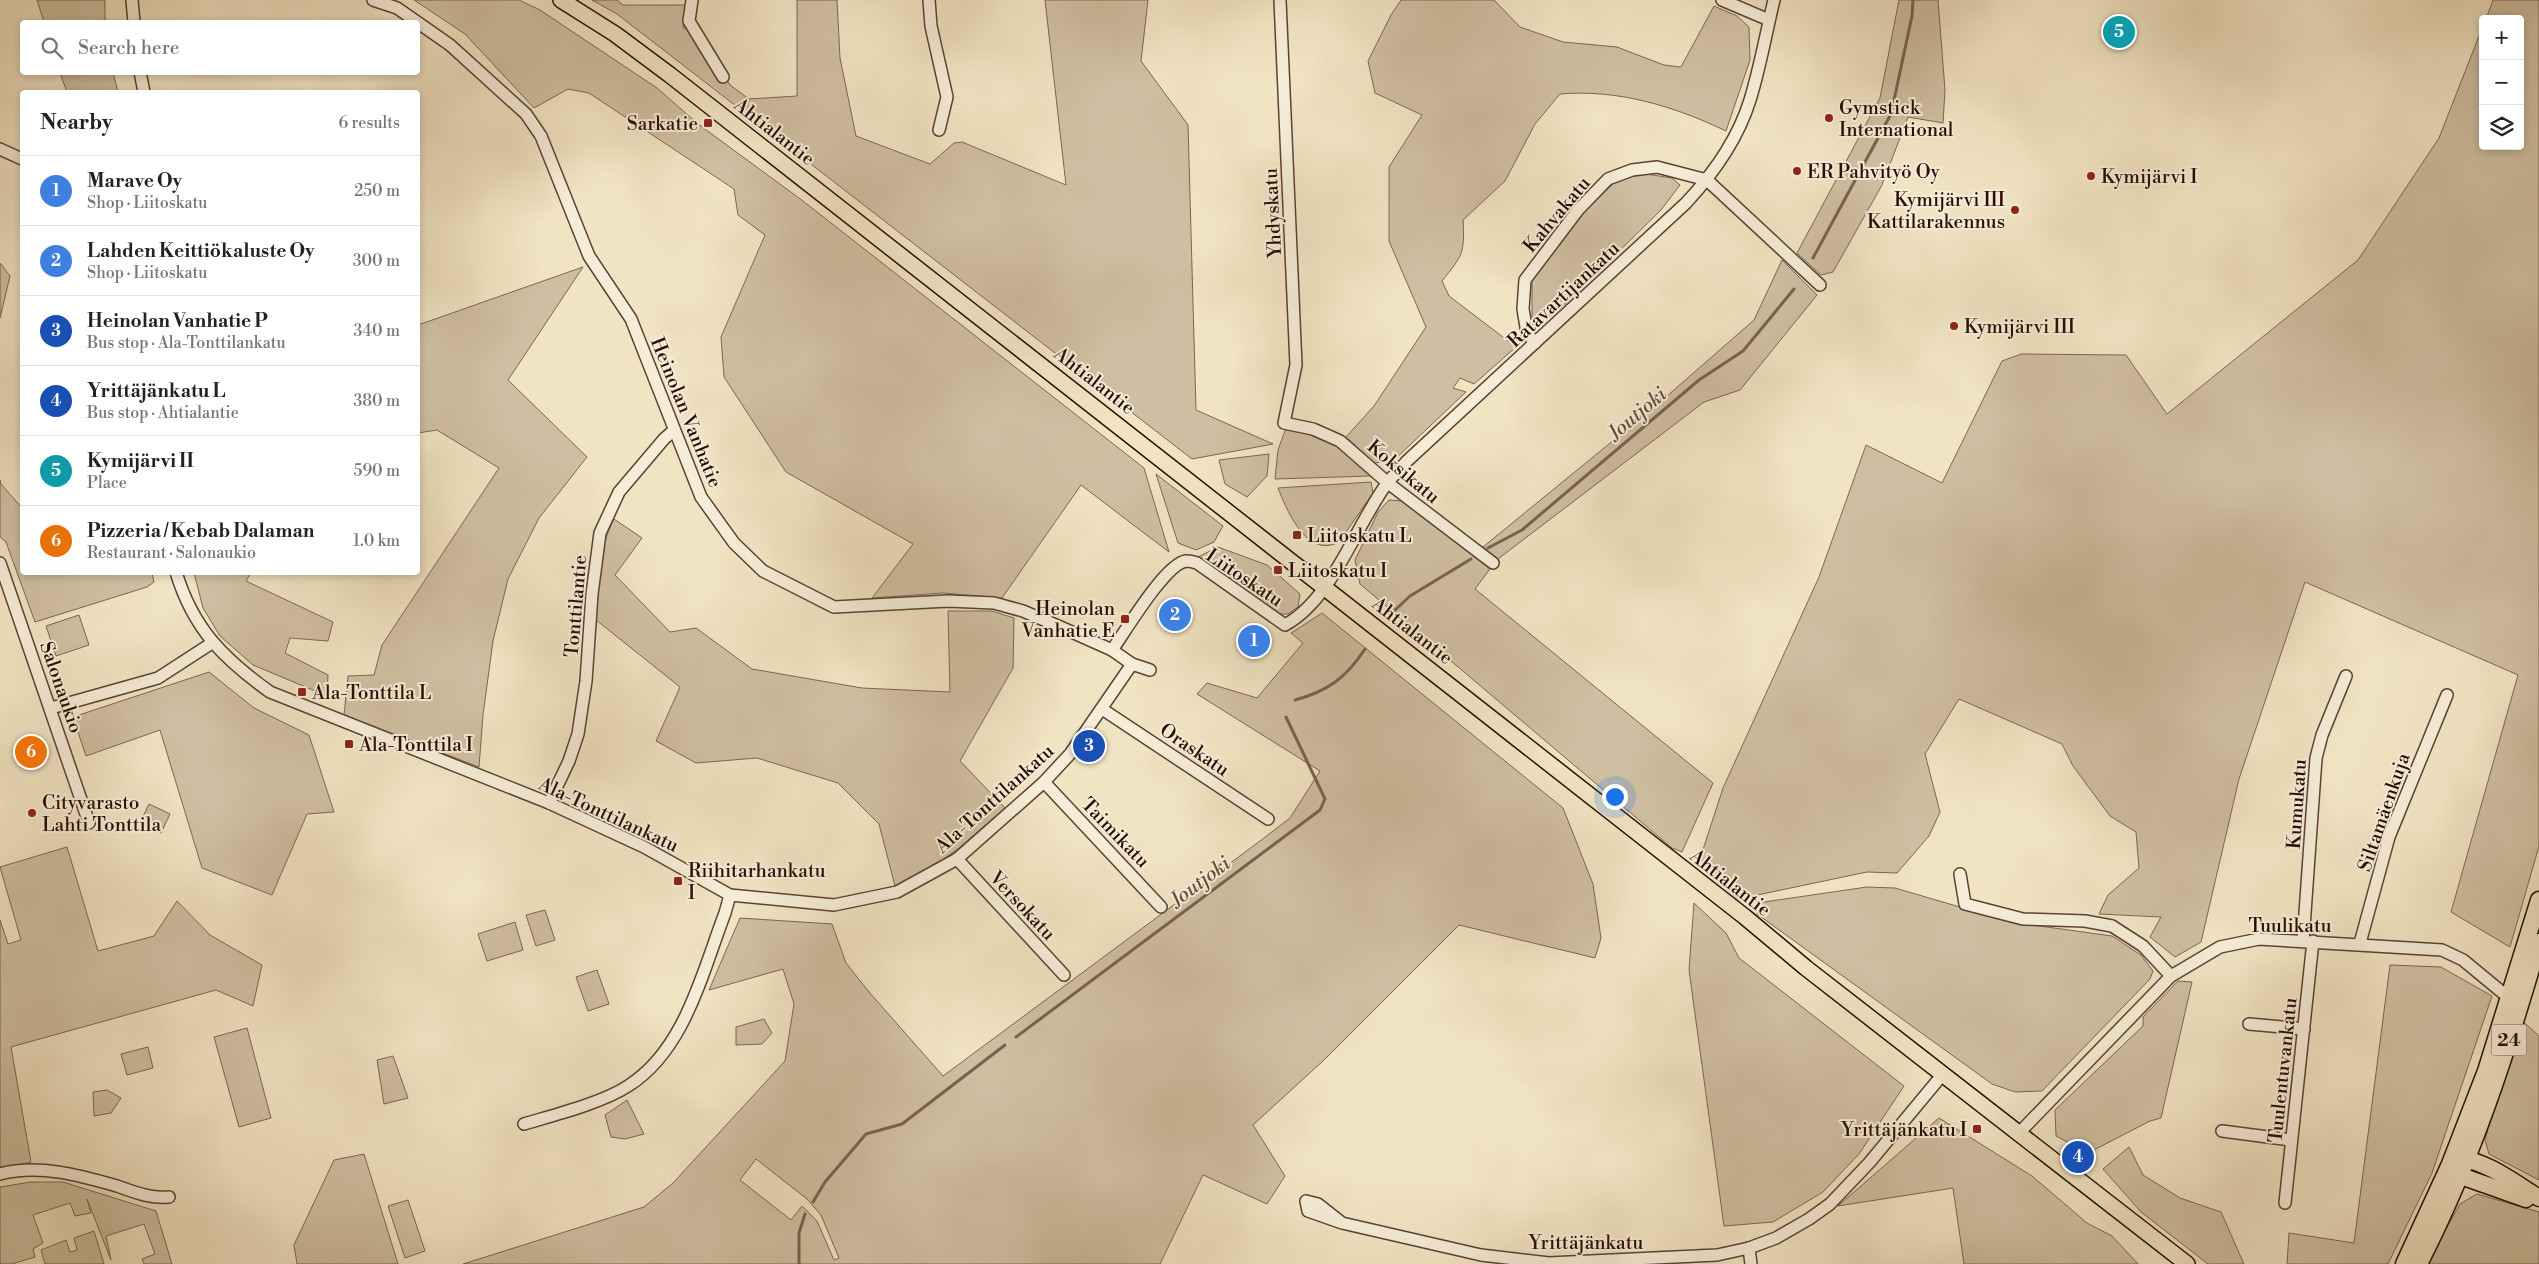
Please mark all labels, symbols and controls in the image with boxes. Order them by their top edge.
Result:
pin: 5 [2103,13,2135,51]
map controls [2479,15,2524,150]
button: + [2479,15,2524,60]
search box [20,20,420,75]
icon: search [38,34,66,62]
text: Search here [78,36,179,60]
button: − [2479,60,2524,105]
street label: Ahtialantie [728,92,820,171]
place label: Gymstick International [1839,96,1954,142]
button: layers [2479,105,2524,150]
text: Nearby [40,110,113,136]
place label: Sarkatie [627,112,698,136]
marker: Gymstick International [1823,112,1835,124]
text: 6 results [339,113,400,133]
marker: Sarkatie [702,117,714,129]
place label: ER Pahvityö Oy [1807,160,1941,184]
marker: ER Pahvityö Oy [1791,165,1803,177]
place label: Kymijärvi I [2101,165,2197,189]
street label: Yhdyskatu [1259,167,1287,260]
text: Marave Oy [87,169,182,193]
marker: Kymijärvi I [2085,170,2097,182]
street label: Kahvakatu [1518,172,1596,258]
text: 1 [52,181,60,201]
text: 250 m [354,181,400,201]
place label: Kymijärvi III Kattilarakennus [1867,188,2005,234]
text: Shop · Liitoskatu [87,193,207,213]
marker: Kymijärvi III Kattilarakennus [2009,204,2021,216]
street label: Ratavartijankatu [1502,236,1625,353]
text: Lahden Keittiökaluste Oy [87,239,315,263]
text: 2 [51,251,61,271]
text: 300 m [353,251,400,271]
text: Shop · Liitoskatu [87,263,207,283]
text: Heinolan Vanhatie P [87,309,268,333]
place label: Kymijärvi III [1964,315,2075,339]
marker: Kymijärvi III [1948,320,1960,332]
text: 3 [51,321,61,341]
text: 340 m [353,321,400,341]
text: Bus stop · Ala-Tonttilankatu [87,333,286,353]
street label: Heinolan Vanhatie [645,334,727,491]
street label: Ahtialantie [1048,341,1140,420]
text: Yrittäjänkatu L [87,379,225,403]
water label: Joutjoki [1602,382,1673,447]
text: 4 [51,391,61,411]
text: 380 m [353,391,400,411]
text: Bus stop · Ahtialantie [87,403,239,423]
street label: Koksikatu [1362,435,1445,509]
text: Kymijärvi II [87,449,194,473]
text: 5 [51,461,61,481]
text: 590 m [354,461,400,481]
text: Place [87,473,127,493]
text: Pizzeria / Kebab Dalaman [87,519,314,543]
place label: Liitoskatu L [1307,524,1412,548]
marker: Liitoskatu L [1291,529,1303,541]
text: 6 [51,531,61,551]
text: 1.0 km [353,531,400,551]
text: Restaurant · Salonaukio [87,543,256,563]
street label: Liitoskatu [1201,543,1288,612]
street label: Tonttilantie [560,554,592,658]
place label: Liitoskatu I [1288,559,1387,583]
marker: Liitoskatu I [1272,564,1284,576]
street label: Ahtialantie [1366,591,1458,670]
pin: 2 [1159,596,1191,634]
place label: Heinolan Vanhatie E [1021,597,1115,643]
marker: Heinolan Vanhatie E [1119,613,1131,625]
pin: 1 [1238,622,1270,660]
street label: Salonaukio [34,638,88,736]
place label: Ala-Tonttila L [311,681,431,705]
marker: Ala-Tonttila L [296,686,308,698]
street label: Oraskatu [1155,718,1234,782]
pin: 3 [1073,727,1105,765]
pin: 6 [15,733,47,771]
place label: Ala-Tonttila I [358,733,473,757]
marker: Ala-Tonttila I [343,738,355,750]
street label: Ala-Tonttilankatu [929,739,1059,859]
street label: Siltamäenkuja [2352,750,2416,875]
street label: Kumukatu [2282,758,2312,850]
street label: Ala-Tonttilankatu [534,772,683,858]
your location [1602,784,1628,810]
place label: Cityvarasto Lahti Tonttila [42,791,161,837]
street label: Taimikatu [1076,792,1155,873]
marker: Cityvarasto Lahti Tonttila [26,807,38,819]
street label: Ahtialantie [1684,843,1776,922]
water label: Joutjoki [1164,851,1236,914]
place label: Riihitarhankatu I [688,859,826,905]
street label: Versokatu [983,865,1061,946]
marker: Riihitarhankatu I [672,875,684,887]
street label: Tuulikatu [2248,914,2332,938]
street label: Tuulentuvankatu [2263,996,2303,1144]
road number: 24 [2492,1024,2526,1056]
place label: Yrittäjänkatu I [1840,1118,1967,1142]
marker: Yrittäjänkatu I [1971,1123,1983,1135]
pin: 4 [2062,1138,2094,1176]
street label: Yrittäjänkatu [1528,1231,1643,1255]

